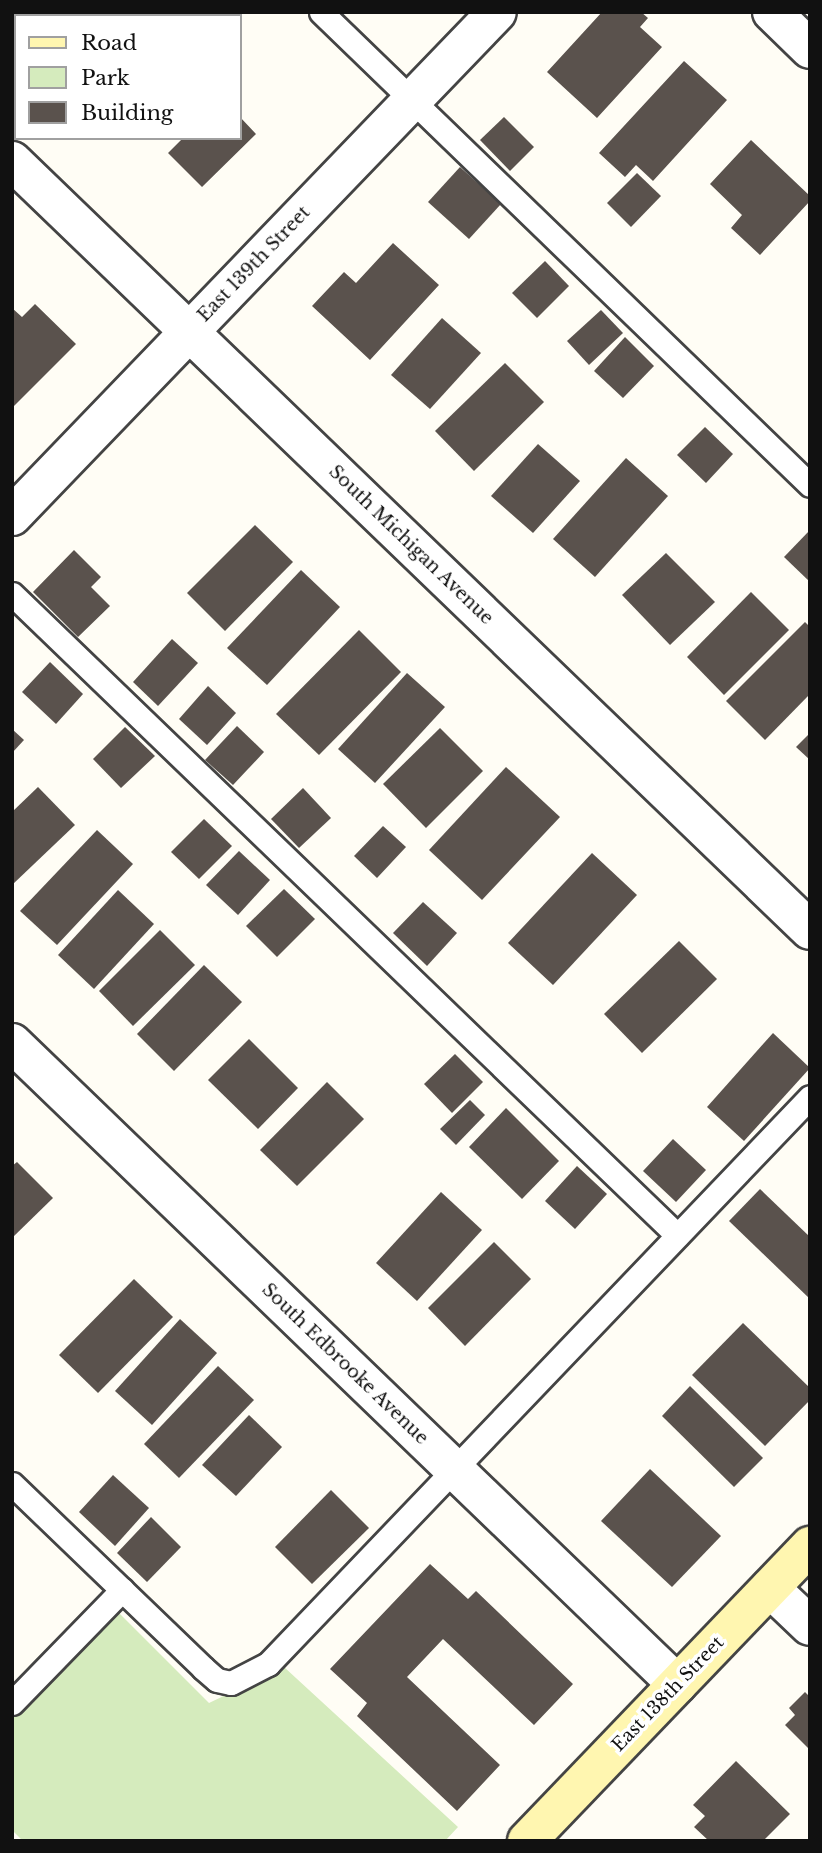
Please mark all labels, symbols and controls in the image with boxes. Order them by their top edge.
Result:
legend [14,14,242,140]
text: Road [81,30,137,56]
text: Park [81,65,130,91]
text: Building [81,100,173,126]
street label: East 139th Street [193,202,315,326]
street label: South Michigan Avenue [324,461,498,629]
street label: South Edbrooke Avenue [257,1279,433,1449]
street label: East 138th Street [608,1632,728,1756]

